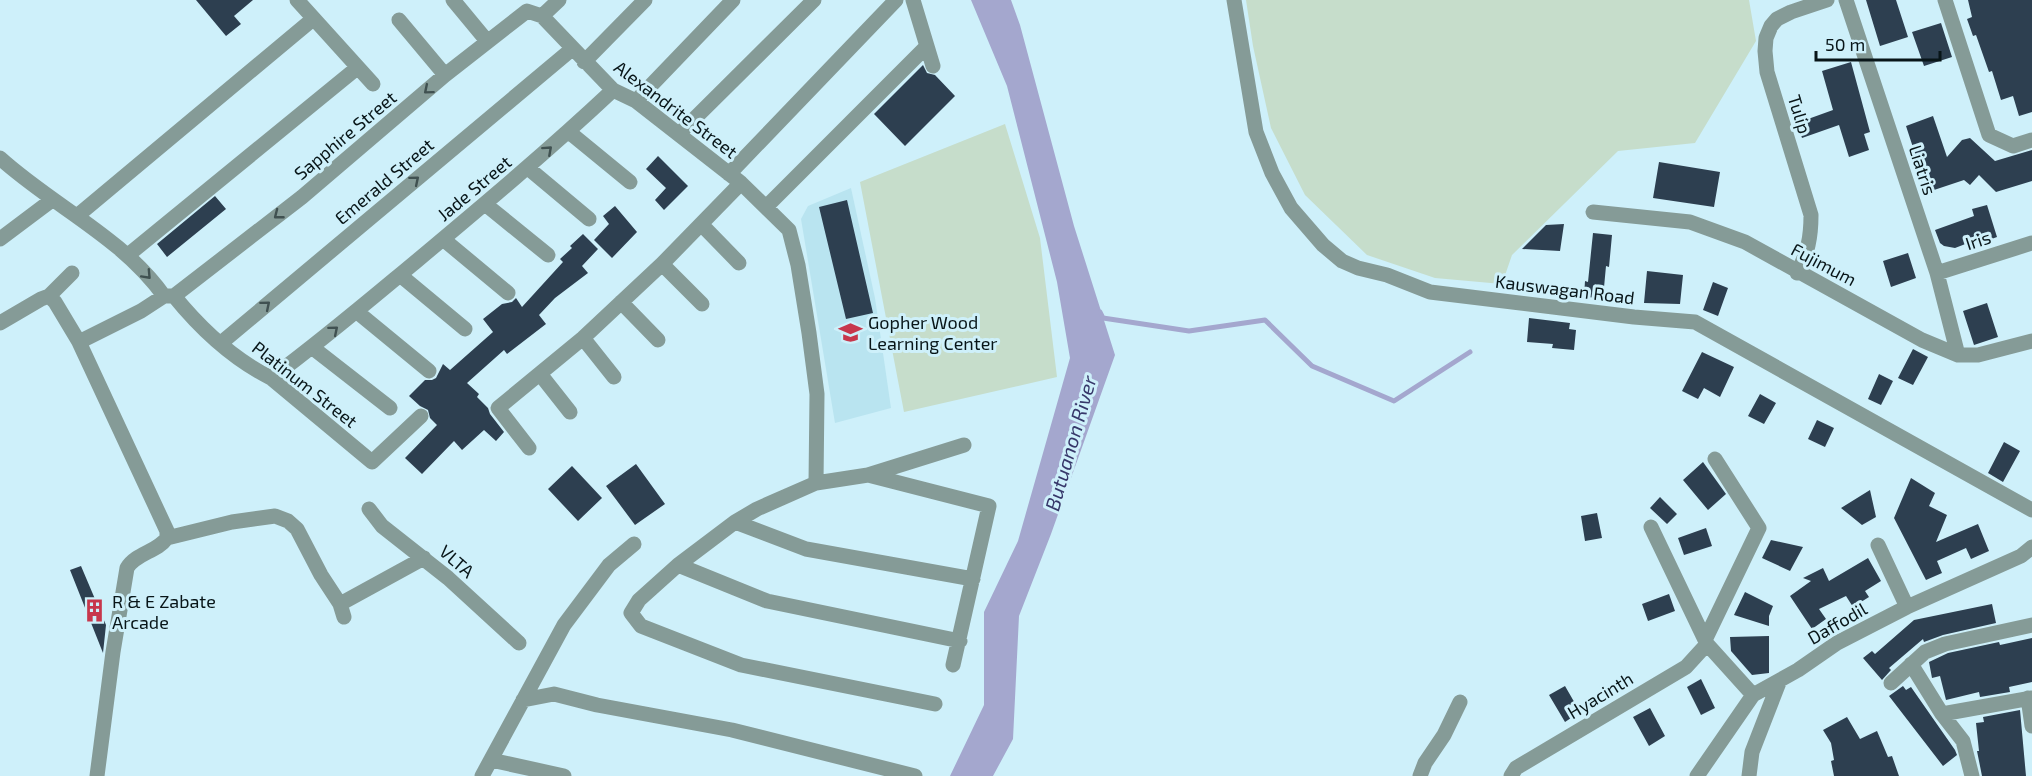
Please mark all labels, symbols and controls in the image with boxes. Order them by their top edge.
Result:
scale bar [1816,24,1940,62]
text: 50 m [1825,33,1865,55]
street label: Alexandrite Street [610,55,742,163]
one-way arrow [424,83,435,94]
street label: Sapphire Street [289,86,401,184]
street label: Tulip [1784,92,1816,136]
street label: Emerald Street [330,133,438,229]
street label: Liatris [1905,142,1941,198]
one-way arrow [541,146,552,157]
street label: Jade Street [432,151,516,225]
one-way arrow [408,176,419,187]
one-way arrow [274,208,285,219]
street label: Iris [1962,226,1994,254]
street label: Fujimum [1788,238,1860,290]
one-way arrow [140,268,151,278]
street label: Kauswagan Road [1494,270,1636,308]
one-way arrow [259,301,270,312]
place label: Gopher Wood Learning Center [868,311,998,354]
school or university icon: Gopher Wood Learning Center [837,319,863,345]
one-way arrow [327,326,338,337]
street label: Platinum Street [248,336,362,432]
water label: Butuanon River [1039,372,1101,513]
street label: VLTA [435,540,480,583]
place label: R & E Zabate Arcade [112,590,216,633]
street label: Daffodil [1803,597,1871,649]
building icon: R & E Zabate Arcade [81,598,107,624]
street label: Hyacinth [1563,667,1637,723]

